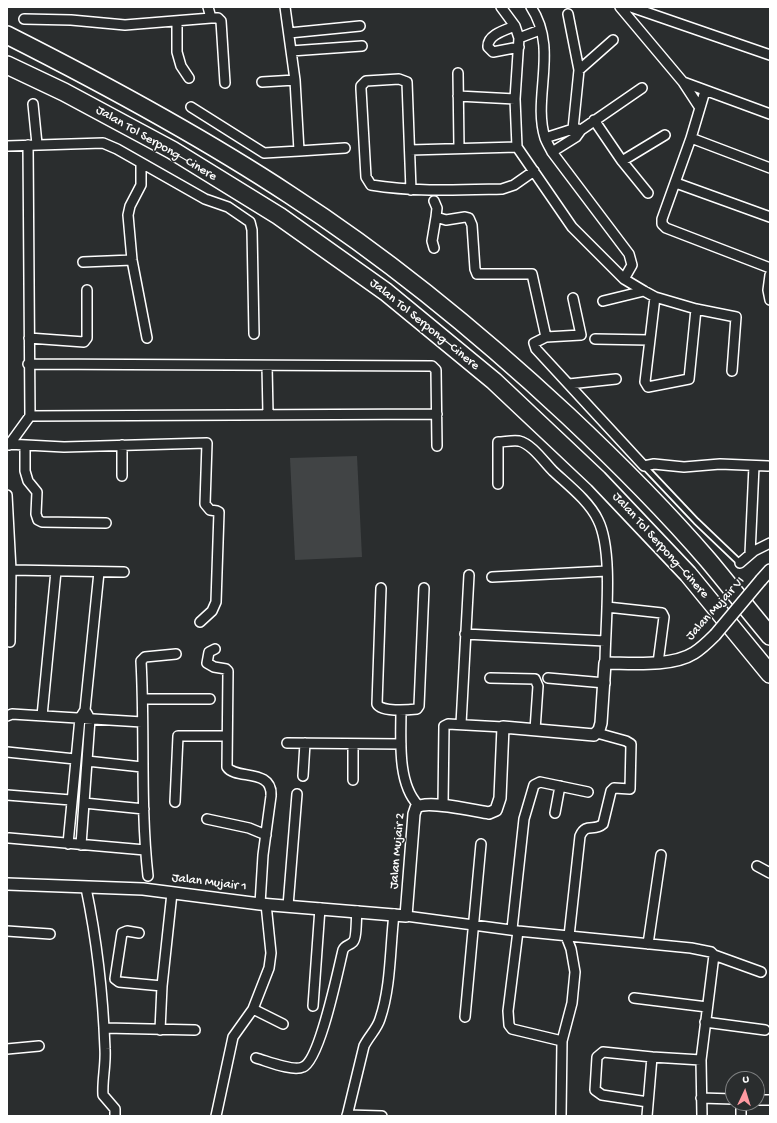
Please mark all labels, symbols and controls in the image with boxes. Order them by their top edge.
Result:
street label: Jalan Tol Serpong–Cinere [93,103,219,185]
street label: Jalan Tol Serpong–Cinere [366,276,482,374]
street label: Jalan Tol Serpong–Cinere [608,490,712,602]
street label: Jalan Mujair VI [683,574,749,644]
street label: Jalan Mujair 2 [387,812,409,890]
street label: Jalan Mujair 1 [171,871,247,895]
north arrow [725,1071,765,1111]
text: U [742,1074,749,1086]

